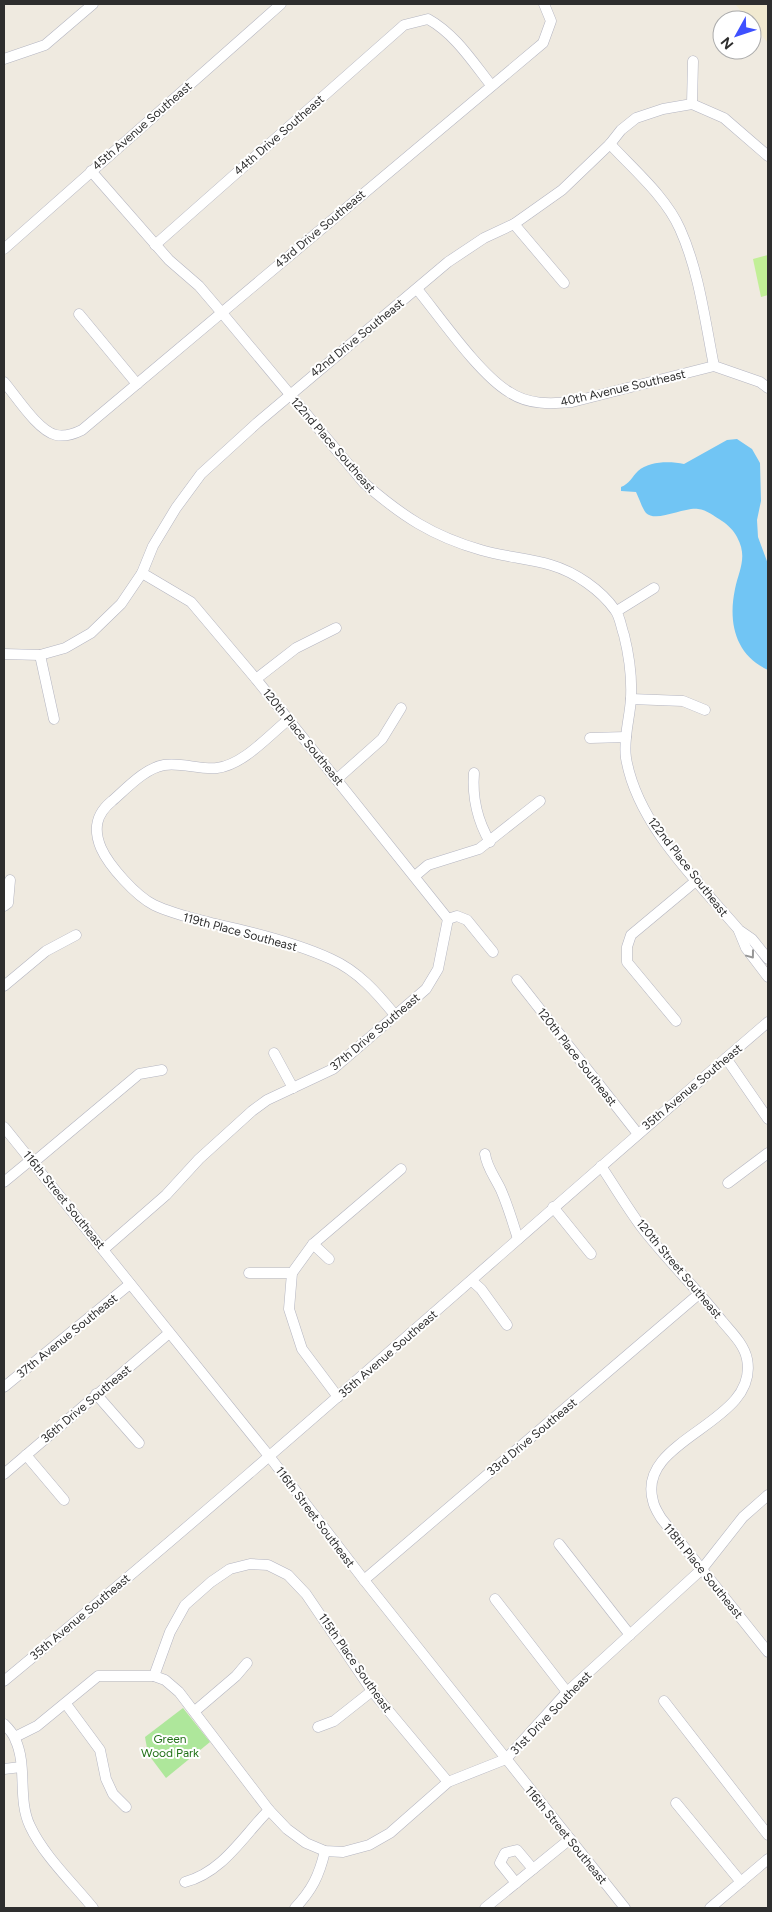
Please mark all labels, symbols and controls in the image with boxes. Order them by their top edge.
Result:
north arrow [712,10,762,60]
text: N [717,33,737,53]
street label: 45th Avenue Southeast [89,79,195,173]
street label: 44th Drive Southeast [231,92,327,178]
street label: 43rd Drive Southeast [272,187,368,271]
street label: 42nd Drive Southeast [307,296,407,380]
street label: 40th Avenue Southeast [559,367,687,409]
street label: 122nd Place Southeast [288,394,379,496]
street label: 120th Place Southeast [260,686,347,789]
street label: 122nd Place Southeast [645,815,731,920]
street label: 119th Place Southeast [181,910,299,954]
one-way arrow [746,949,754,958]
street label: 37th Drive Southeast [327,990,423,1074]
street label: 120th Place Southeast [534,1005,620,1109]
street label: 35th Avenue Southeast [639,1041,745,1133]
street label: 116th Street Southeast [20,1148,108,1252]
street label: 120th Street Southeast [633,1217,725,1322]
street label: 37th Avenue Southeast [14,1291,121,1381]
street label: 35th Avenue Southeast [336,1307,441,1401]
street label: 36th Drive Southeast [38,1362,134,1446]
street label: 33rd Drive Southeast [484,1395,580,1479]
street label: 116th Street Southeast [273,1464,358,1571]
street label: 118th Place Southeast [660,1521,746,1622]
street label: 35th Avenue Southeast [27,1571,133,1663]
street label: 115th Place Southeast [315,1611,395,1716]
street label: 31st Drive Southeast [508,1668,595,1758]
park label: Green Wood Park [141,1732,199,1760]
street label: 116th Street Southeast [522,1783,610,1887]

